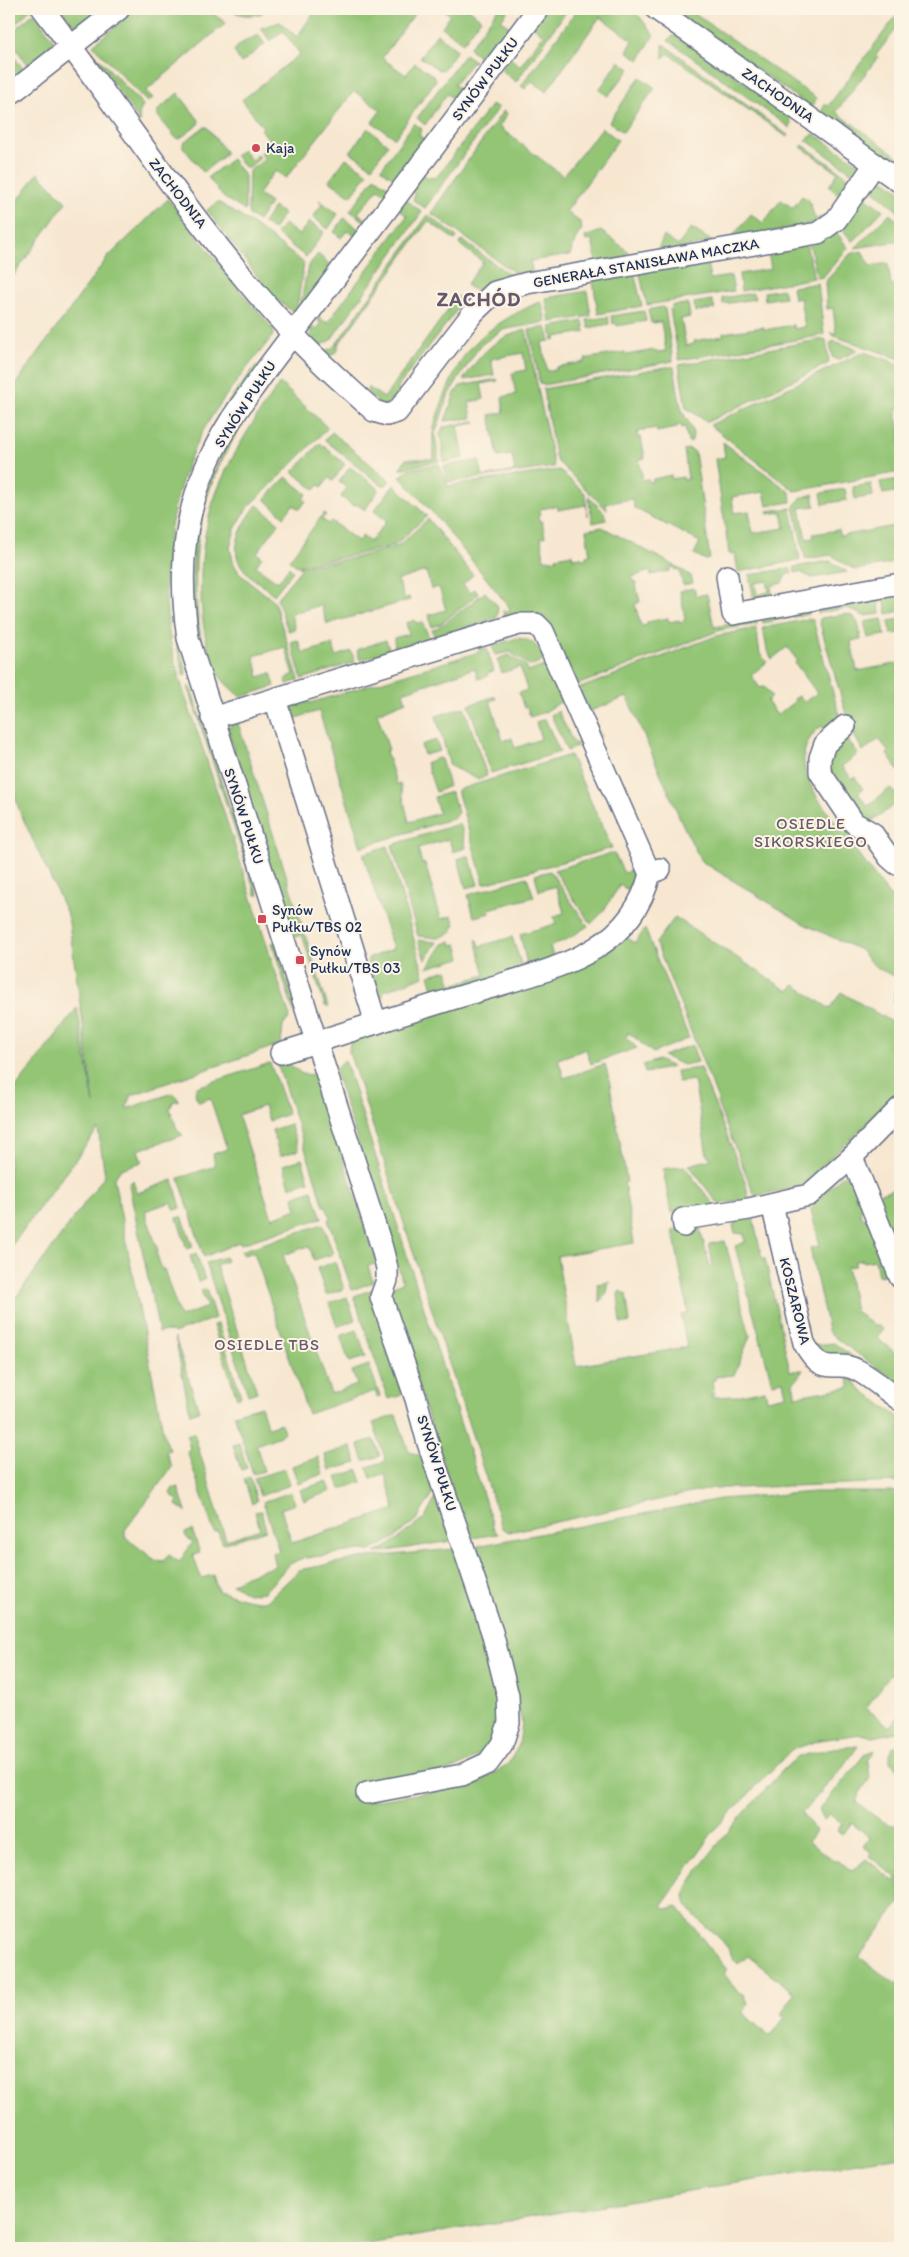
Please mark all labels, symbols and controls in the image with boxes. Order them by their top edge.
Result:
street label: SYNÓW PUŁKU [448,34,522,124]
street label: ZACHODNIA [738,63,818,127]
place label: Kaja [266,139,295,157]
marker: Kaja [250,142,262,154]
street label: ZACHODNIA [145,154,211,232]
street label: GENERAŁA STANISŁAWA MACZKA [532,234,761,292]
district label: ZACHÓD [437,287,521,311]
street label: SYNÓW PUŁKU [210,357,280,451]
street label: SYNÓW PUŁKU [220,766,268,866]
district label: OSIEDLE SIKORSKIEGO [754,814,868,851]
place label: Synów Pułku/TBS 02 [272,901,362,936]
marker: Synów Pułku/TBS 02 [256,913,268,925]
place label: Synów Pułku/TBS 03 [310,942,401,977]
marker: Synów Pułku/TBS 03 [294,954,306,966]
street label: KOSZAROWA [775,1256,815,1347]
district label: OSIEDLE TBS [214,1335,320,1354]
street label: SYNÓW PUŁKU [413,1413,461,1513]

